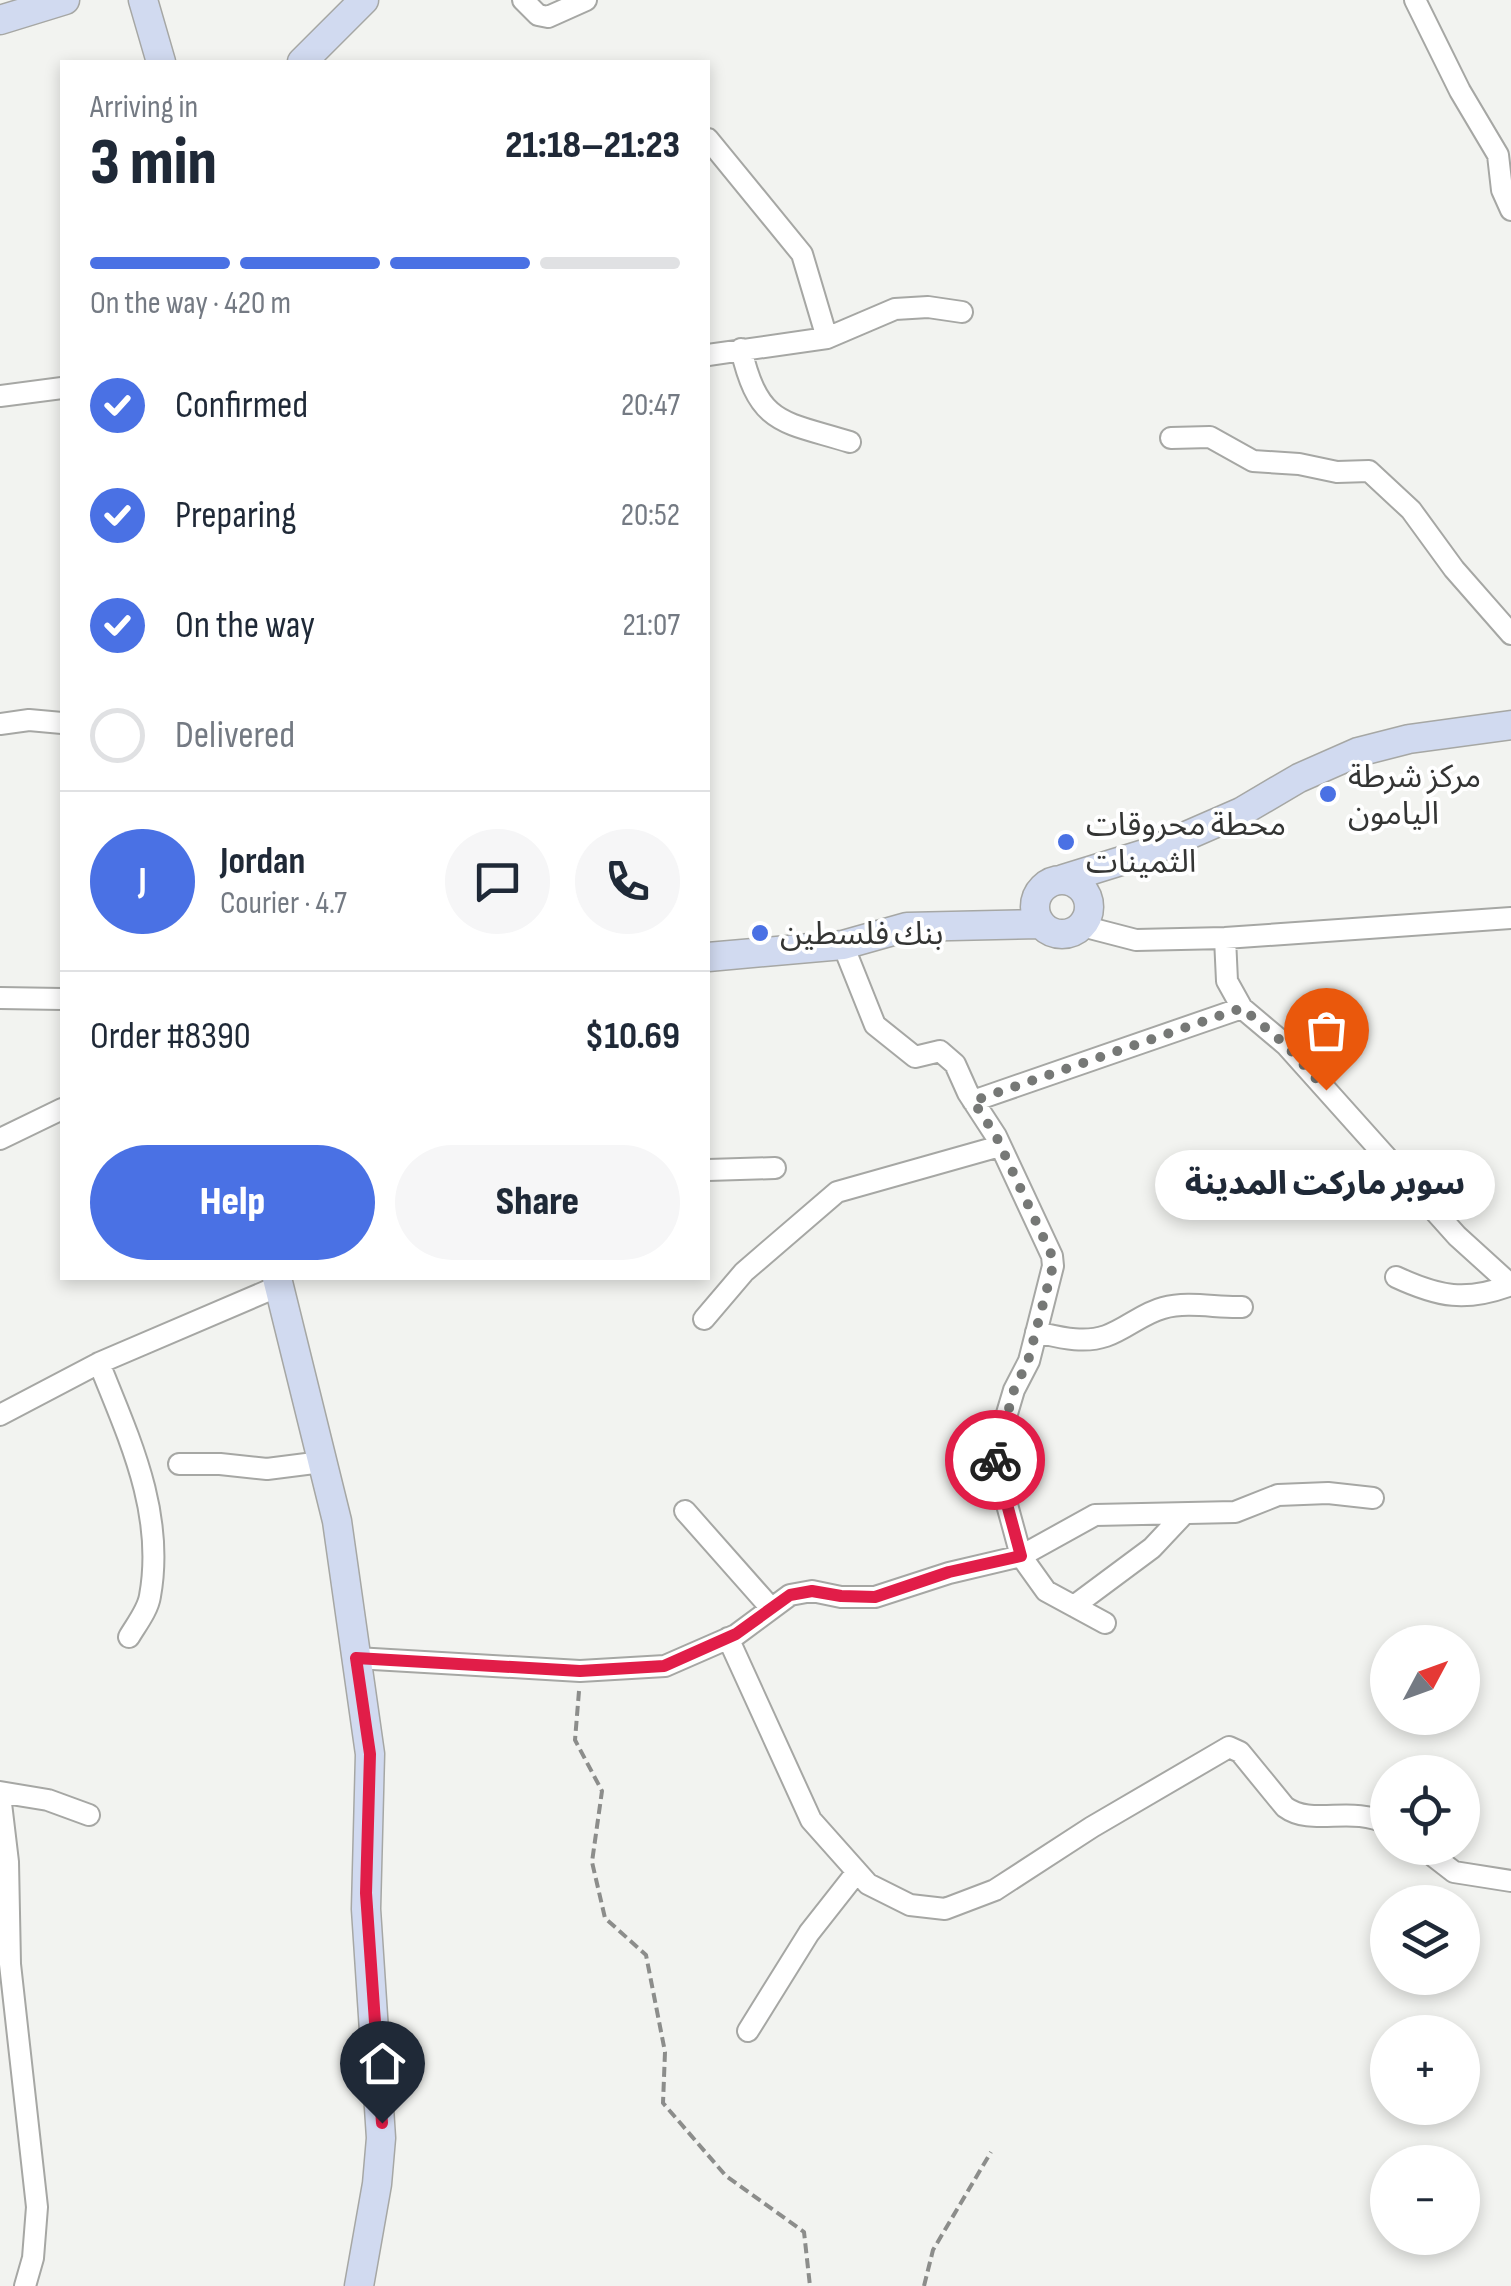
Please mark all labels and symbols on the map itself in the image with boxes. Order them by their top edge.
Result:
place label: مركز شرطة اليامون [1348,758,1481,834]
marker: مركز شرطة اليامون [1317,783,1339,805]
place label: محطة محروقات الثمينات [1086,806,1286,882]
marker: محطة محروقات الثمينات [1055,831,1077,853]
place label: بنك فلسطين [780,915,943,954]
marker: بنك فلسطين [749,922,771,944]
pin [1284,988,1369,1091]
callout: سوبر ماركت المدينة [1156,1150,1496,1220]
courier [945,1410,1045,1510]
north arrow [1370,1625,1480,1735]
pin [340,2021,425,2124]

